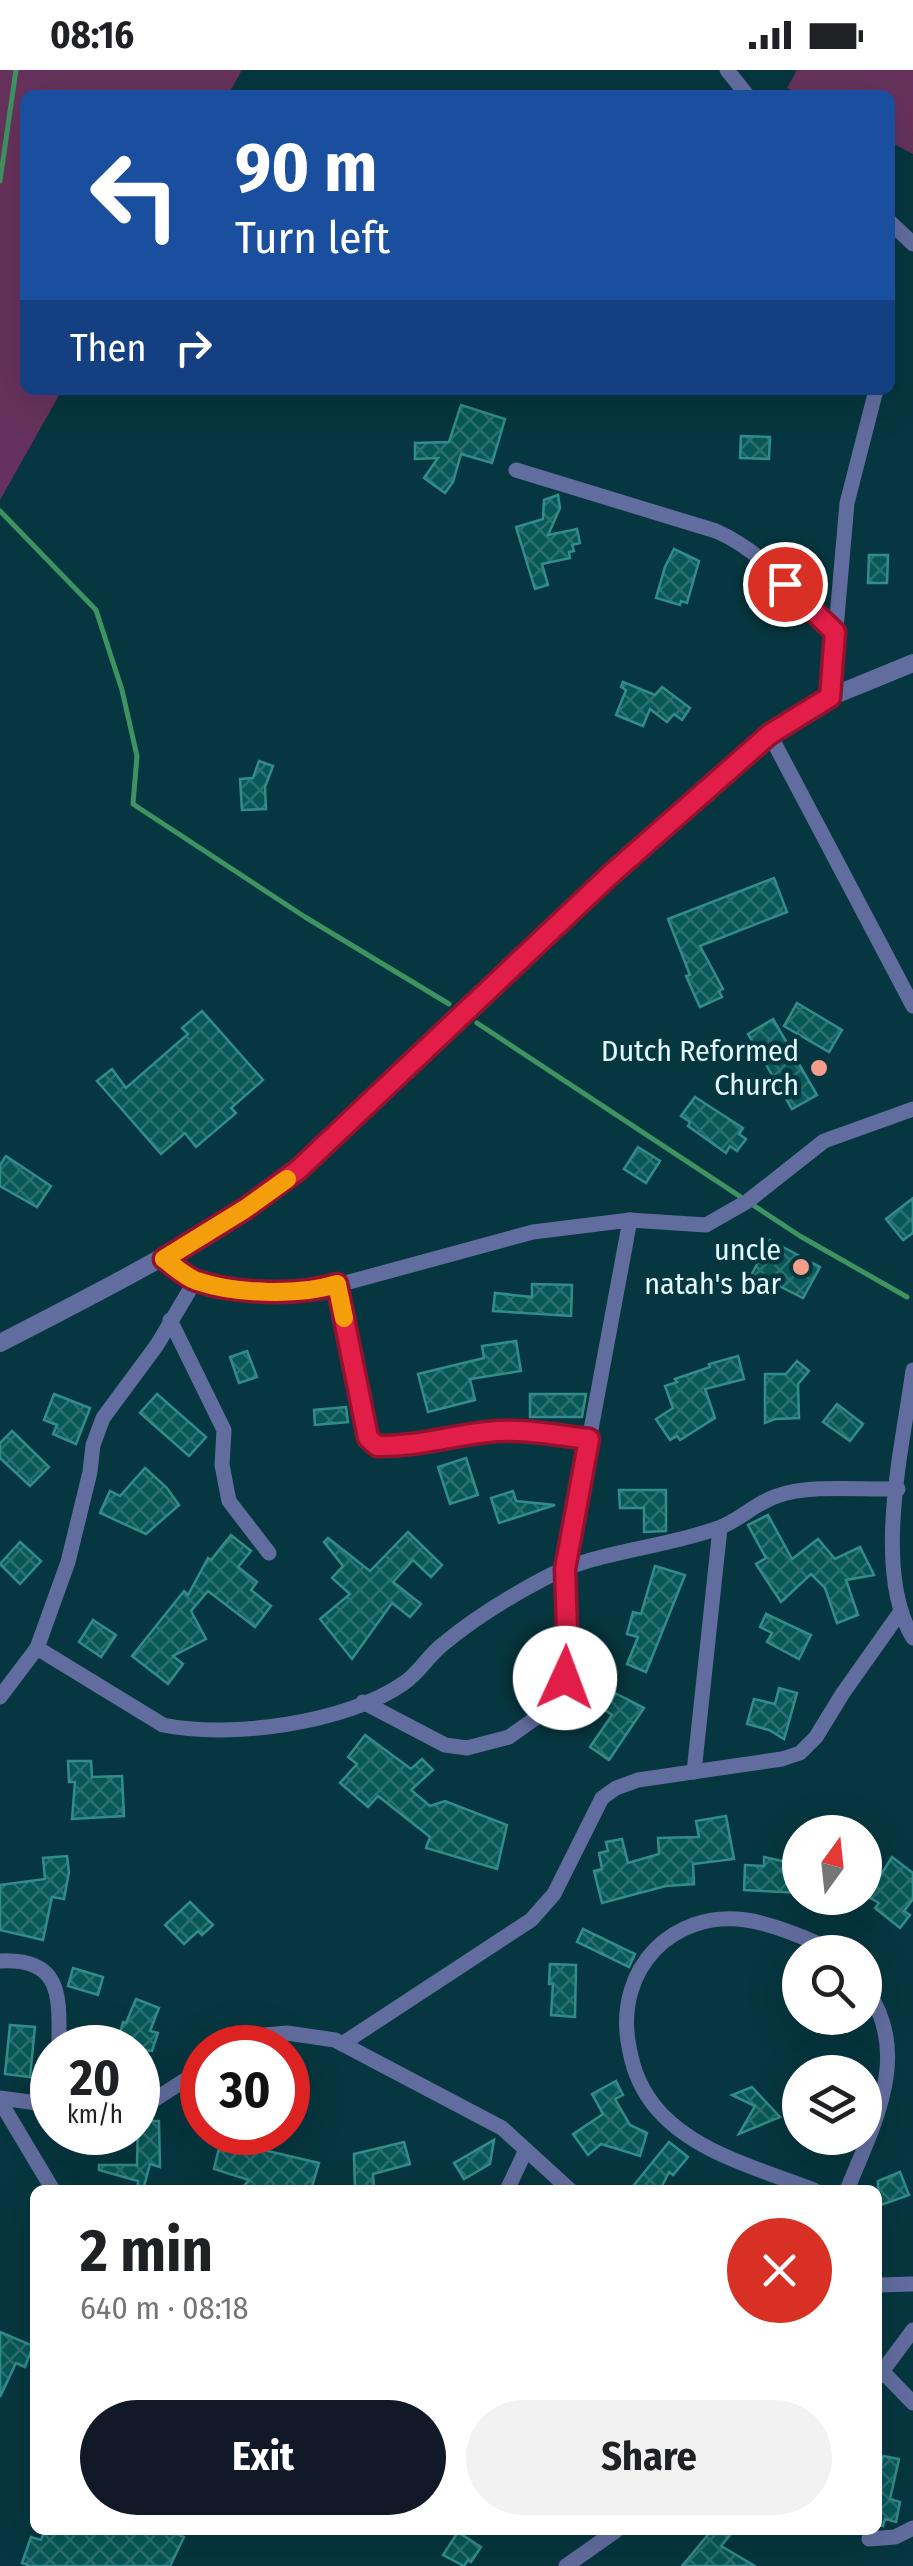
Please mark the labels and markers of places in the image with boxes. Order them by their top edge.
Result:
pin [743,542,828,627]
place label: Dutch Reformed Church [601,1033,799,1103]
marker: Dutch Reformed Church [808,1057,830,1079]
place label: uncle natah's bar [644,1232,782,1302]
marker: uncle natah's bar [790,1256,812,1278]

